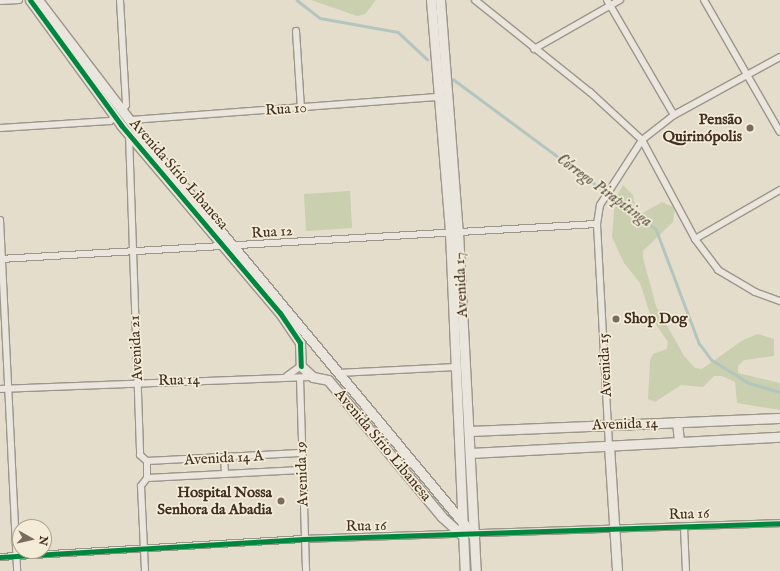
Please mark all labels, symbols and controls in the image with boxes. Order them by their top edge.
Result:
street label: Rua 10 [265,99,307,119]
place label: Pensão Quirinópolis [663,110,742,145]
street label: Avenida Sírio Libanesa [126,115,232,233]
marker: Pensão Quirinópolis [745,123,755,133]
water label: Córrego Pirapitinga [553,150,655,232]
street label: Rua 12 [251,222,293,242]
street label: Avenida 17 [450,252,472,318]
place label: Shop Dog [624,310,687,328]
marker: Shop Dog [611,314,621,324]
street label: Avenida 21 [125,315,147,381]
street label: Avenida 15 [594,333,616,397]
street label: Rua 14 [158,370,200,390]
street label: Avenida Sírio Libanesa [331,385,435,505]
street label: Avenida 14 [592,414,658,434]
street label: Avenida 19 [292,441,312,507]
street label: Avenida 14 A [184,447,264,469]
place label: Hospital Nossa Senhora da Abadia [157,483,272,518]
marker: Hospital Nossa Senhora da Abadia [275,495,287,507]
street label: Rua 16 [668,504,710,524]
street label: Rua 16 [345,517,387,535]
north arrow [12,519,52,559]
text: N [35,535,50,546]

